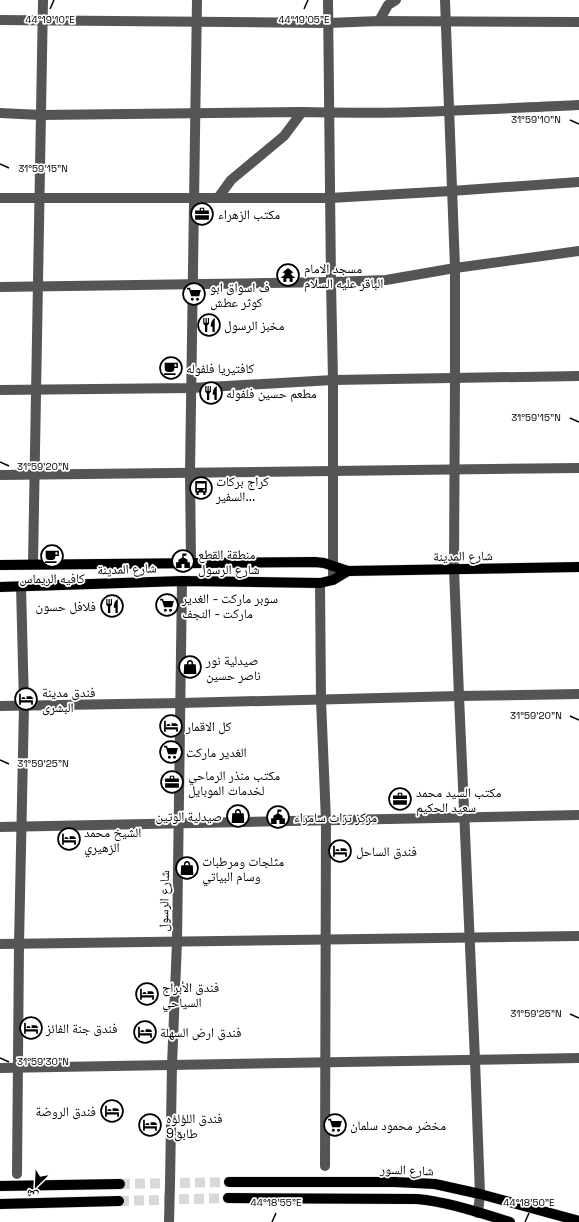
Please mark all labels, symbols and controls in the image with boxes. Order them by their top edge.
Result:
text: 44°19'10"E [25,13,75,26]
text: 44°19'05"E [278,13,330,26]
text: 31°59'10"N [511,113,561,126]
text: 31°59'15"N [18,162,68,175]
office icon: مكتب الزهراء [189,201,215,227]
place label: مكتب الزهراء [218,206,280,223]
place label: مسجد الامام الباقر عليه السلام [304,260,383,292]
temple icon: مسجد الامام الباقر عليه السلام [275,262,301,288]
place label: ف اسواق ابو كوثر عطش [210,279,270,311]
supermarket icon: ف اسواق ابو كوثر عطش [181,281,207,307]
restaurant icon: مخبز الرسول [196,312,222,338]
place label: مخبز الرسول [224,317,285,334]
cafe icon: كافتيريا فلفوله [158,355,184,381]
place label: كافتيريا فلفوله [186,360,255,377]
restaurant icon: مطعم حسين فلفوله [198,380,224,406]
place label: مطعم حسين فلفوله [226,385,317,402]
text: 31°59'15"N [511,411,561,424]
text: 31°59'20"N [17,460,69,473]
place label: كراج بركات السفير... [215,473,270,505]
bus stop icon: كراج بركات السفير... [188,475,214,501]
cafe icon: كافيه الريماس [39,543,65,569]
place label: منطقة القطع شارع الرسول [198,546,260,579]
street label: شارع المدينة [433,547,493,566]
public building icon: منطقة القطع شارع الرسول [170,548,196,574]
street label: شارع المدينة [97,559,157,580]
place label: كافيه الريماس [19,570,85,587]
place label: سوبر ماركت - الغدير ماركت - النجف [181,590,278,622]
supermarket icon: سوبر ماركت - الغدير ماركت - النجف [154,592,180,618]
restaurant icon: فلافل حسون [99,593,125,619]
place label: فلافل حسون [36,598,96,615]
place label: صيدلية نور ناصر حسين [205,652,261,684]
shop icon: صيدلية نور ناصر حسين [177,654,203,680]
place label: فندق مدينة البشرى [42,684,95,716]
hotel icon: فندق مدينة البشرى [13,686,39,712]
text: 31°59'20"N [510,709,562,722]
hotel icon: كل الاقمار [158,713,184,739]
place label: كل الاقمار [185,718,232,735]
supermarket icon: الغدير ماركت [158,739,184,765]
place label: الغدير ماركت [186,744,247,761]
text: 31°59'25"N [17,757,69,770]
place label: مكتب منذر الرماحي لخدمات الموبايل [188,767,280,799]
office icon: مكتب منذر الرماحي لخدمات الموبايل [159,769,185,795]
place label: مكتب السيد محمد سعيد الحكيم [416,784,501,816]
office icon: مكتب السيد محمد سعيد الحكيم [387,786,413,812]
shop icon: صيدلية الوتين [225,803,251,829]
public building icon: مركز تراث سامراء [265,804,291,830]
place label: صيدلية الوتين [156,808,222,825]
place label: مركز تراث سامراء [294,809,377,826]
place label: الشيخ محمد الزهيري [84,824,141,858]
hotel icon: الشيخ محمد الزهيري [56,826,82,852]
hotel icon: فندق الساحل [327,838,353,864]
place label: فندق الساحل [356,843,417,860]
place label: مثلجات ومرطبات وسام البياتي [202,853,284,887]
shop icon: مثلجات ومرطبات وسام البياتي [174,855,200,881]
street label: شارع الرسول [155,870,174,932]
place label: فندق الأبراج السياحي [162,979,219,1013]
hotel icon: فندق الأبراج السياحي [134,981,160,1007]
text: 31°59'25"N [510,1007,562,1020]
hotel icon: فندق جنة الفائز [18,1015,44,1041]
hotel icon: فندق ارض السهلة [132,1019,158,1045]
place label: فندق جنة الفائز [45,1020,117,1037]
place label: فندق ارض السهلة [160,1024,241,1041]
text: 31°59'30"N [17,1055,69,1068]
hotel icon: فندق الروضة [99,1098,125,1124]
place label: فندق الروضة [36,1103,96,1120]
place label: فندق اللؤلؤه 9طابق [166,1110,222,1142]
hotel icon: فندق اللؤلؤه 9طابق [137,1112,163,1138]
supermarket icon: مخضر محمود سلمان [322,1112,348,1138]
place label: مخضر محمود سلمان [350,1117,446,1134]
street label: شارع السور [379,1161,434,1180]
north arrow [16,1166,56,1206]
text: ش [23,1185,41,1204]
text: 44°18'55"E [250,1196,302,1209]
text: 44°18'50"E [503,1196,555,1209]

